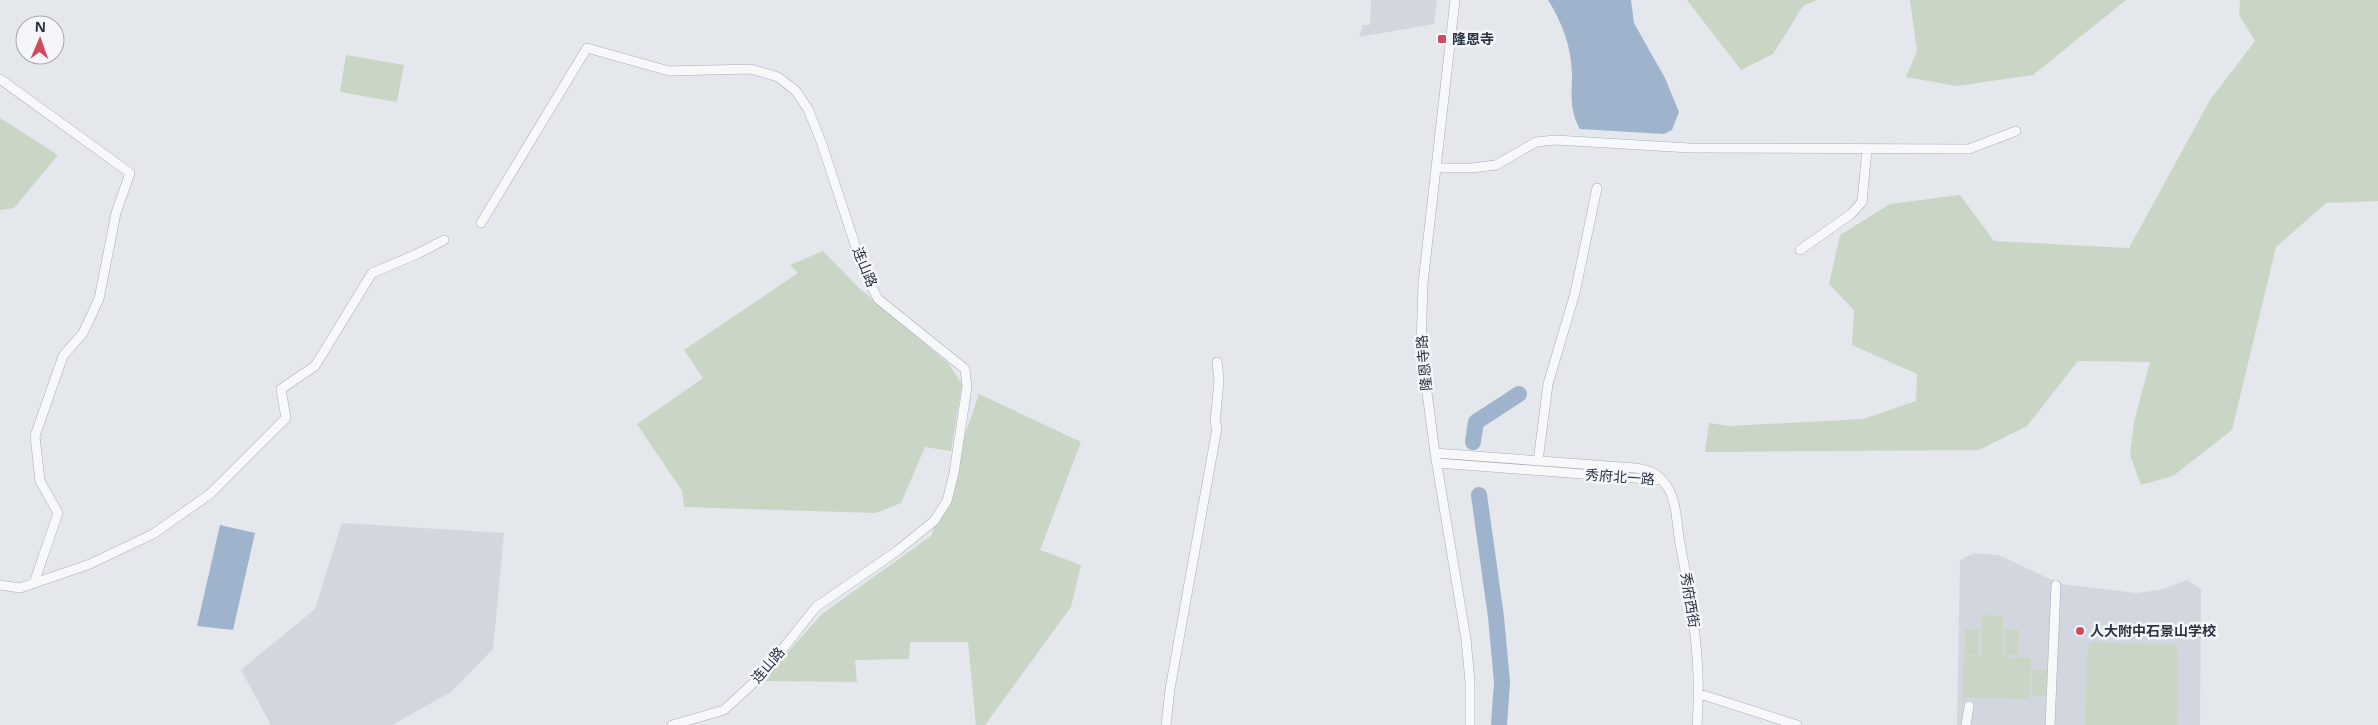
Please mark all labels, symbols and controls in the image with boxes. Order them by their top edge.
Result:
north arrow [15,15,65,65]
text: N [34,17,46,36]
place label: 隆恩寺 [1452,29,1494,48]
marker: 隆恩寺 [1436,33,1448,45]
street label: 连山路 [849,244,882,290]
street label: 隆恩寺路 [1412,334,1435,392]
street label: 秀府北一路 [1584,465,1656,488]
street label: 秀府西街 [1677,571,1704,629]
place label: 人大附中石景山学校 [2090,621,2216,640]
marker: 人大附中石景山学校 [2074,625,2086,637]
street label: 连山路 [747,643,789,687]

